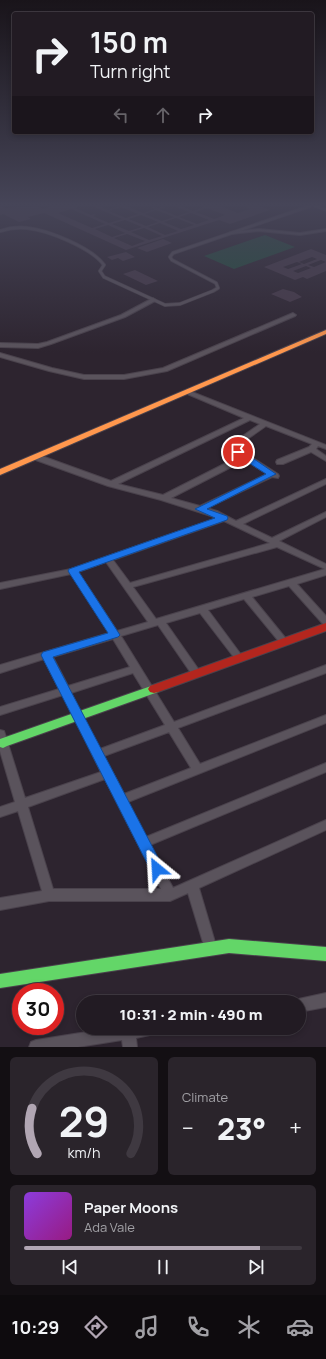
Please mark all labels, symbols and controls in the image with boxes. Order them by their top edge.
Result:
text: 150 m [90,23,168,61]
icon: right [24,28,76,80]
text: Turn right [90,59,171,83]
icon: left [110,104,132,126]
icon: ahead [152,104,174,126]
icon: right [194,104,216,126]
pin [221,435,255,469]
icon: arrive [227,441,249,463]
position arrow [136,848,178,890]
speed limit sign: 30 [12,983,64,1035]
text: 10:31 · 2 min · 490 m [119,1004,263,1025]
text: Climate [182,1088,228,1106]
text: 29 [59,1093,109,1149]
text: 23° [217,1108,266,1149]
text: − [182,1113,194,1143]
text: + [289,1113,302,1143]
text: km/h [67,1143,101,1162]
text: Paper Moons [84,1197,178,1218]
text: Ada Vale [84,1218,135,1236]
icon: previous [59,1256,81,1278]
icon: pause [152,1256,174,1278]
icon: next [245,1256,267,1278]
icon: directions [82,1313,110,1341]
icon: music [133,1313,161,1341]
icon: phone [184,1313,212,1341]
icon: climate [235,1313,263,1341]
icon: car [286,1313,314,1341]
text: 10:29 [12,1315,59,1339]

